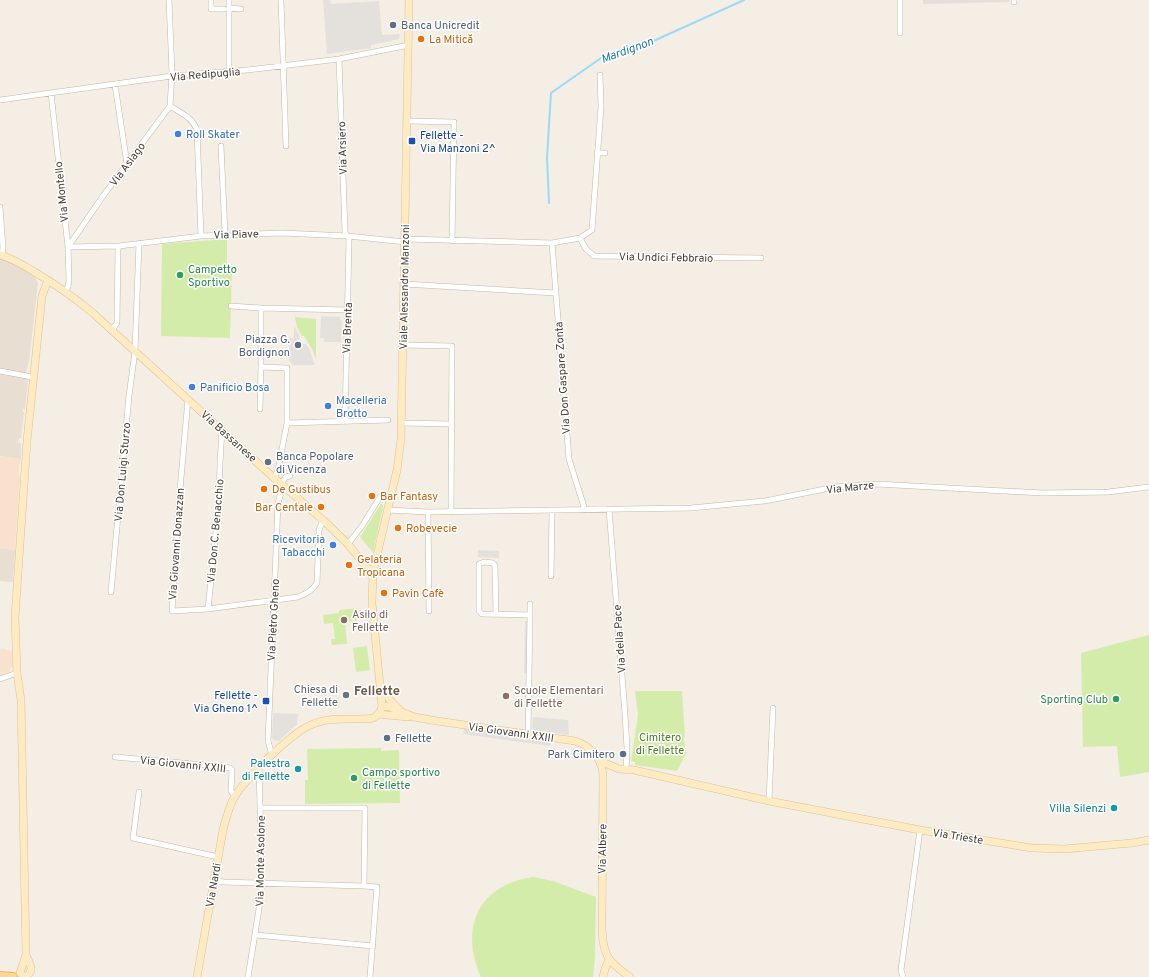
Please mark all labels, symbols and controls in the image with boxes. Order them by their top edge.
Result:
place label: Banca Unicredit [401,19,480,33]
marker: Banca Unicredit [388,20,398,30]
place label: La Mitică [429,33,473,47]
marker: La Mitică [416,34,426,44]
water label: Mardignon [599,34,656,68]
street label: Via Redipuglia [169,65,241,85]
street label: Via Arsiero [335,121,351,175]
place label: Roll Skater [186,128,240,142]
marker: Roll Skater [173,129,183,139]
place label: Fellette - Via Manzoni 2^ [420,129,496,156]
marker: Fellette - Via Manzoni 2^ [407,136,417,146]
street label: Via Asiago [107,140,149,189]
street label: Via Montello [52,161,72,223]
street label: Viale Alessandro Manzoni [397,224,413,350]
street label: Via Piave [213,227,259,243]
street label: Via Undici Febbraio [619,250,713,266]
place label: Campetto Sportivo [188,263,237,290]
marker: Campetto Sportivo [175,270,185,280]
street label: Via Brenta [340,302,356,354]
street label: Via Don Gaspare Zonta [552,321,574,435]
place label: Piazza G. Bordignon [239,333,290,360]
marker: Piazza G. Bordignon [293,340,303,350]
place label: Panificio Bosa [200,381,269,395]
marker: Panificio Bosa [187,382,197,392]
place label: Macelleria Brotto [336,394,387,421]
marker: Macelleria Brotto [323,401,333,411]
street label: Via Bassanese [197,408,259,466]
street label: Via Don Luigi Sturzo [112,422,134,522]
place label: Banca Popolare di Vicenza [276,450,354,477]
marker: Banca Popolare di Vicenza [263,457,273,467]
street label: Via Don C. Benacchio [204,478,228,584]
street label: Via Marze [825,479,875,497]
place label: De Gustibus [272,483,331,497]
marker: De Gustibus [259,484,269,494]
street label: Via Giovanni Donazzan [166,487,188,601]
place label: Bar Fantasy [380,490,438,504]
marker: Bar Fantasy [367,491,377,501]
place label: Bar Centale [255,501,313,515]
marker: Bar Centale [316,502,326,512]
place label: Robevecie [406,522,457,536]
marker: Robevecie [393,523,403,533]
place label: Ricevitoria Tabacchi [272,533,325,560]
marker: Ricevitoria Tabacchi [328,540,338,550]
place label: Gelateria Tropicana [357,553,405,580]
marker: Gelateria Tropicana [344,560,354,570]
street label: Via Pietro Gheno [265,578,283,662]
place label: Pavin Cafè [392,587,444,601]
marker: Pavin Cafè [379,588,389,598]
street label: Via della Pace [611,604,629,674]
place label: Asilo di Fellette [352,608,389,635]
marker: Asilo di Fellette [339,615,349,625]
place label: Chiesa di Fellette [294,683,338,710]
district label: Fellette [354,684,400,700]
place label: Scuole Elementari di Fellette [514,684,603,711]
place label: Fellette - Via Gheno 1^ [193,689,258,716]
marker: Chiesa di Fellette [341,690,351,700]
marker: Scuole Elementari di Fellette [501,691,511,701]
place label: Sporting Club [1040,693,1108,707]
marker: Sporting Club [1111,694,1121,704]
marker: Fellette - Via Gheno 1^ [261,696,271,706]
street label: Via Giovanni XXIII [467,720,555,746]
park label: Cimitero di Fellette [636,731,684,758]
place label: Fellette [395,732,432,746]
marker: Fellette [382,733,392,743]
place label: Park Cimitero [547,748,615,762]
marker: Park Cimitero [618,749,628,759]
street label: Via Giovanni XXIII [139,754,227,776]
place label: Palestra di Fellette [242,757,290,784]
marker: Palestra di Fellette [293,764,303,774]
place label: Campo sportivo di Fellette [362,766,440,793]
marker: Campo sportivo di Fellette [349,773,359,783]
place label: Villa Silenzi [1049,802,1106,816]
marker: Villa Silenzi [1109,803,1119,813]
street label: Via Monte Asolone [253,815,269,907]
street label: Via Albere [596,824,610,874]
street label: Via Trieste [931,826,984,848]
street label: Via Nardi [203,862,225,908]

